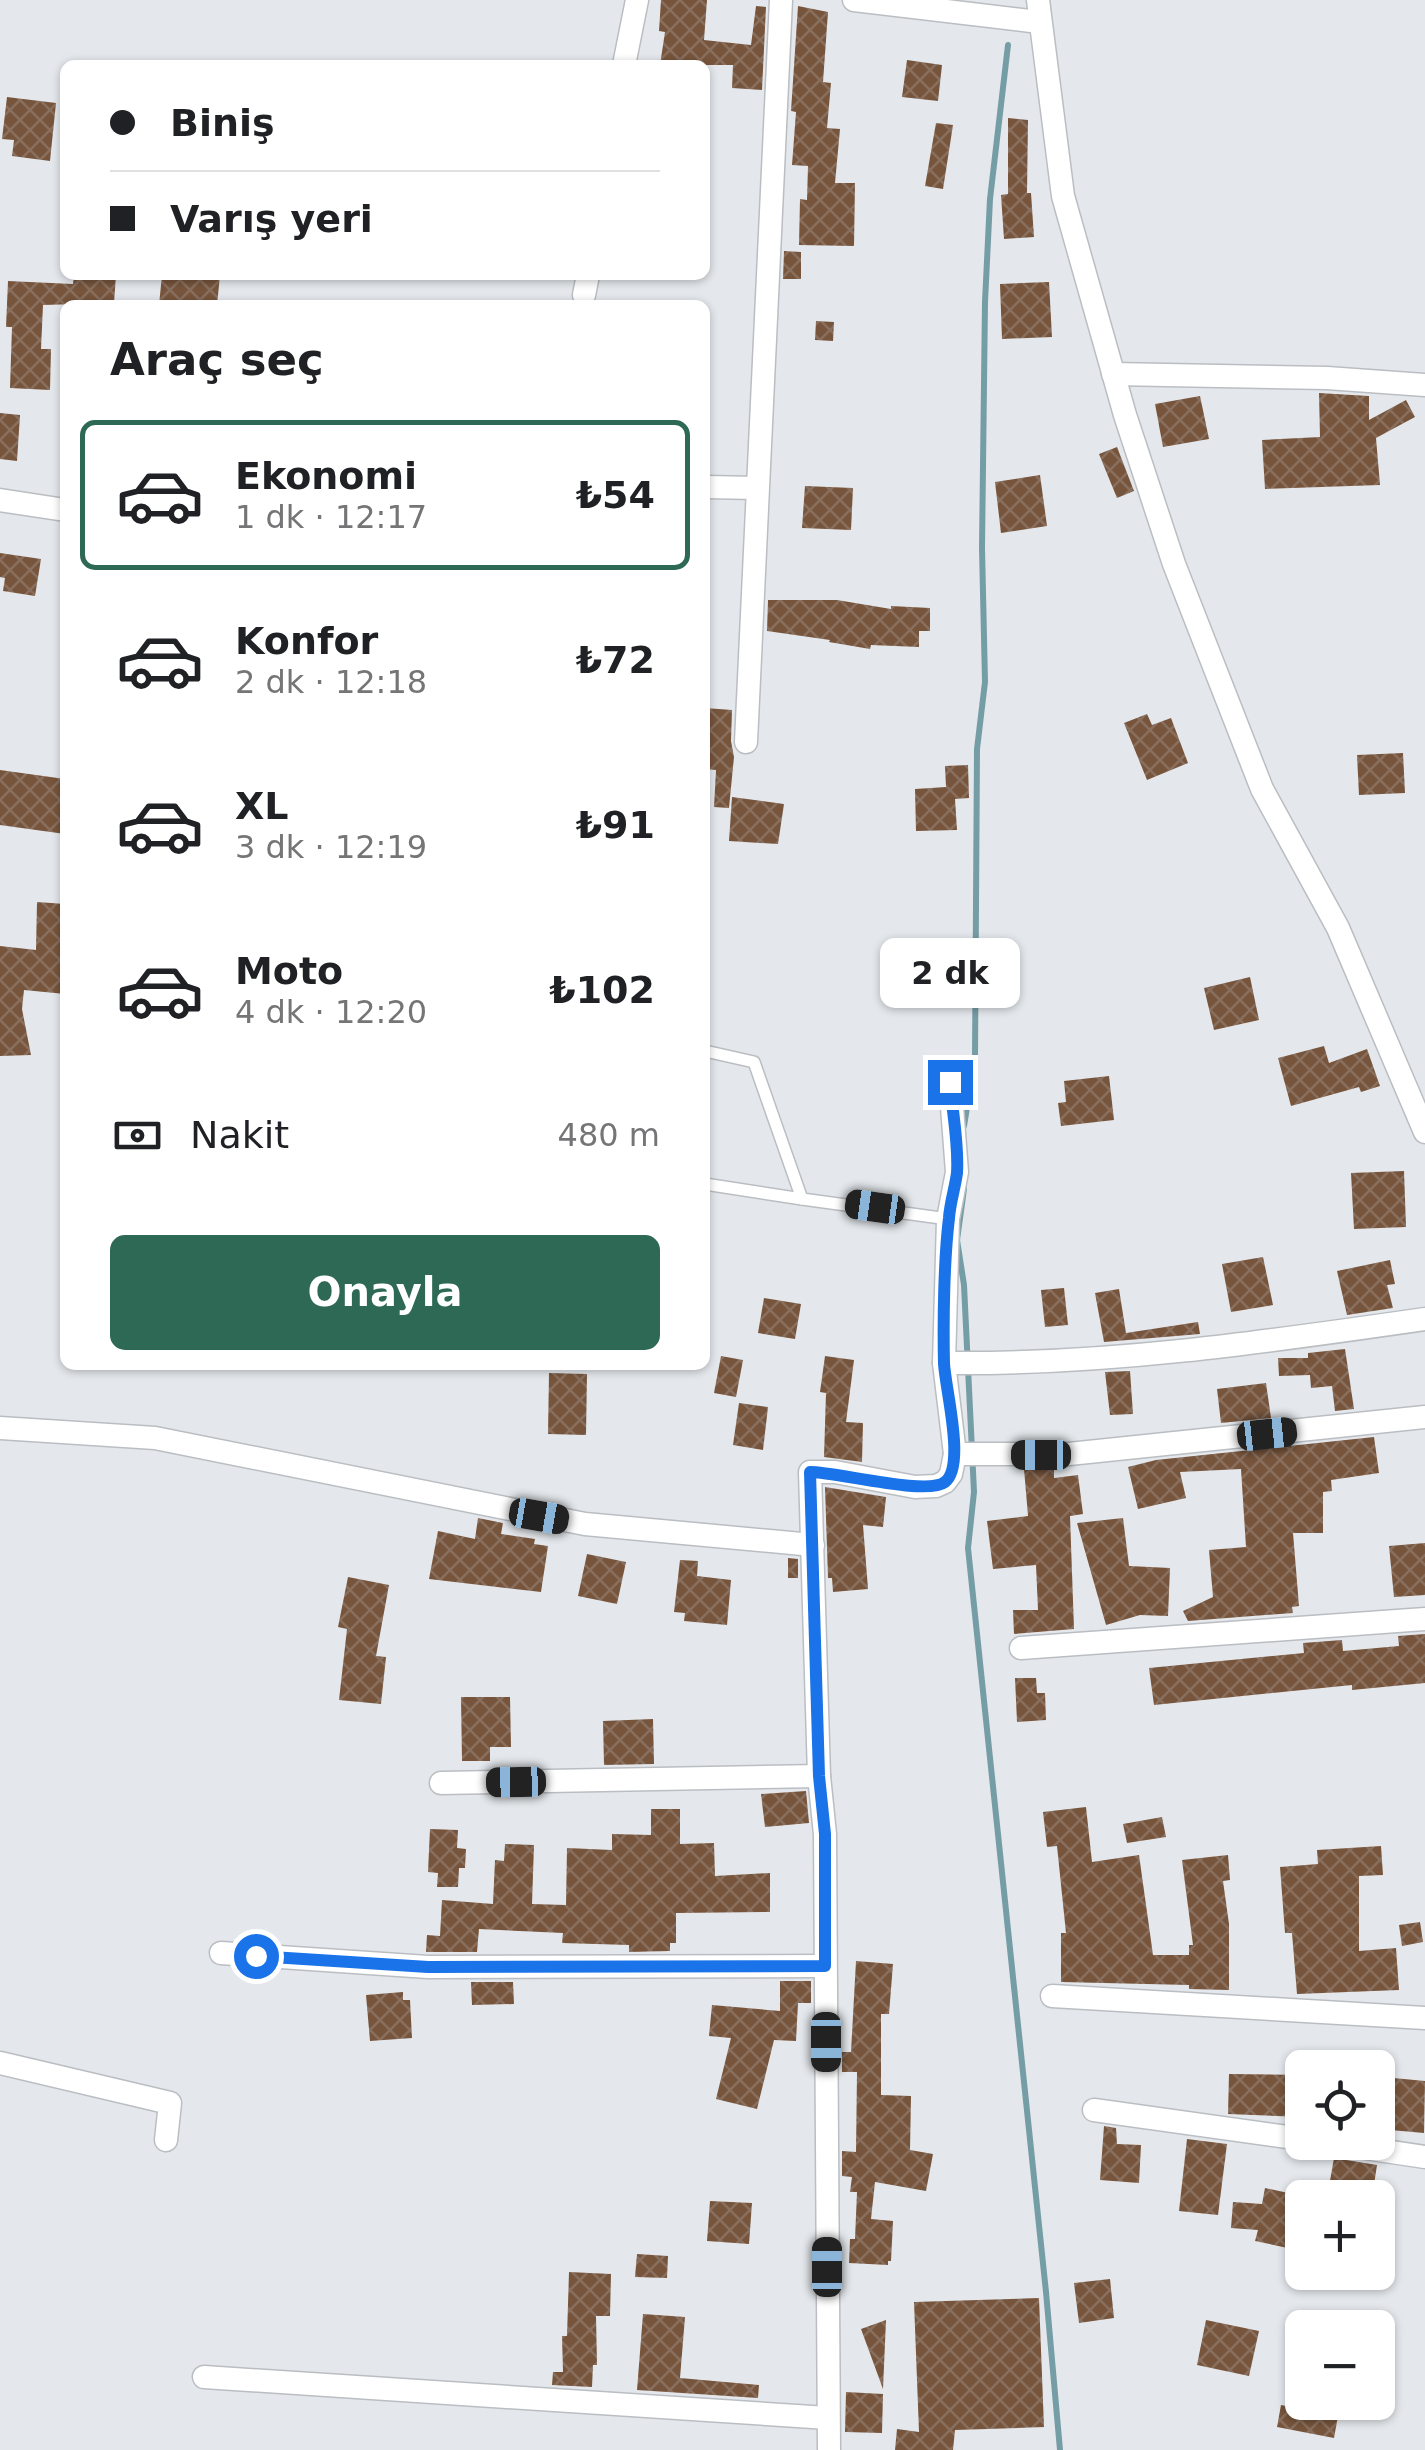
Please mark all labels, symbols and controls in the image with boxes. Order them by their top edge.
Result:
text: Biniş [170,101,275,145]
text: Varış yeri [170,197,373,241]
text: Araç seç [110,333,324,386]
icon: car [115,450,205,540]
text: Ekonomi [235,454,417,498]
text: ₺54 [576,473,655,517]
text: 1 dk · 12:17 [235,498,427,536]
icon: car [115,615,205,705]
text: Konfor [235,619,378,663]
text: ₺72 [576,638,655,682]
text: 2 dk · 12:18 [235,663,427,701]
icon: car [115,780,205,870]
text: XL [235,784,289,828]
text: ₺91 [576,803,655,847]
text: 3 dk · 12:19 [235,828,427,866]
callout: 2 dk [880,937,1020,1007]
icon: car [115,945,205,1035]
text: Moto [235,949,343,993]
text: 2 dk [911,954,989,992]
text: ₺102 [549,968,655,1012]
text: 4 dk · 12:20 [235,993,427,1031]
route end [928,1060,973,1105]
icon: cash [110,1108,165,1163]
text: Nakit [190,1113,289,1157]
text: 480 m [558,1116,660,1154]
car [843,1188,907,1226]
button: Onayla [110,1235,660,1350]
car [1236,1416,1298,1452]
car [1011,1440,1071,1470]
car [507,1496,571,1536]
car [486,1766,546,1798]
route start [234,1934,279,1979]
car [811,2012,841,2072]
map controls [1285,2050,1395,2420]
button: locate [1285,2050,1395,2160]
button: + [1285,2180,1395,2290]
car [812,2237,842,2297]
button: − [1285,2310,1395,2420]

